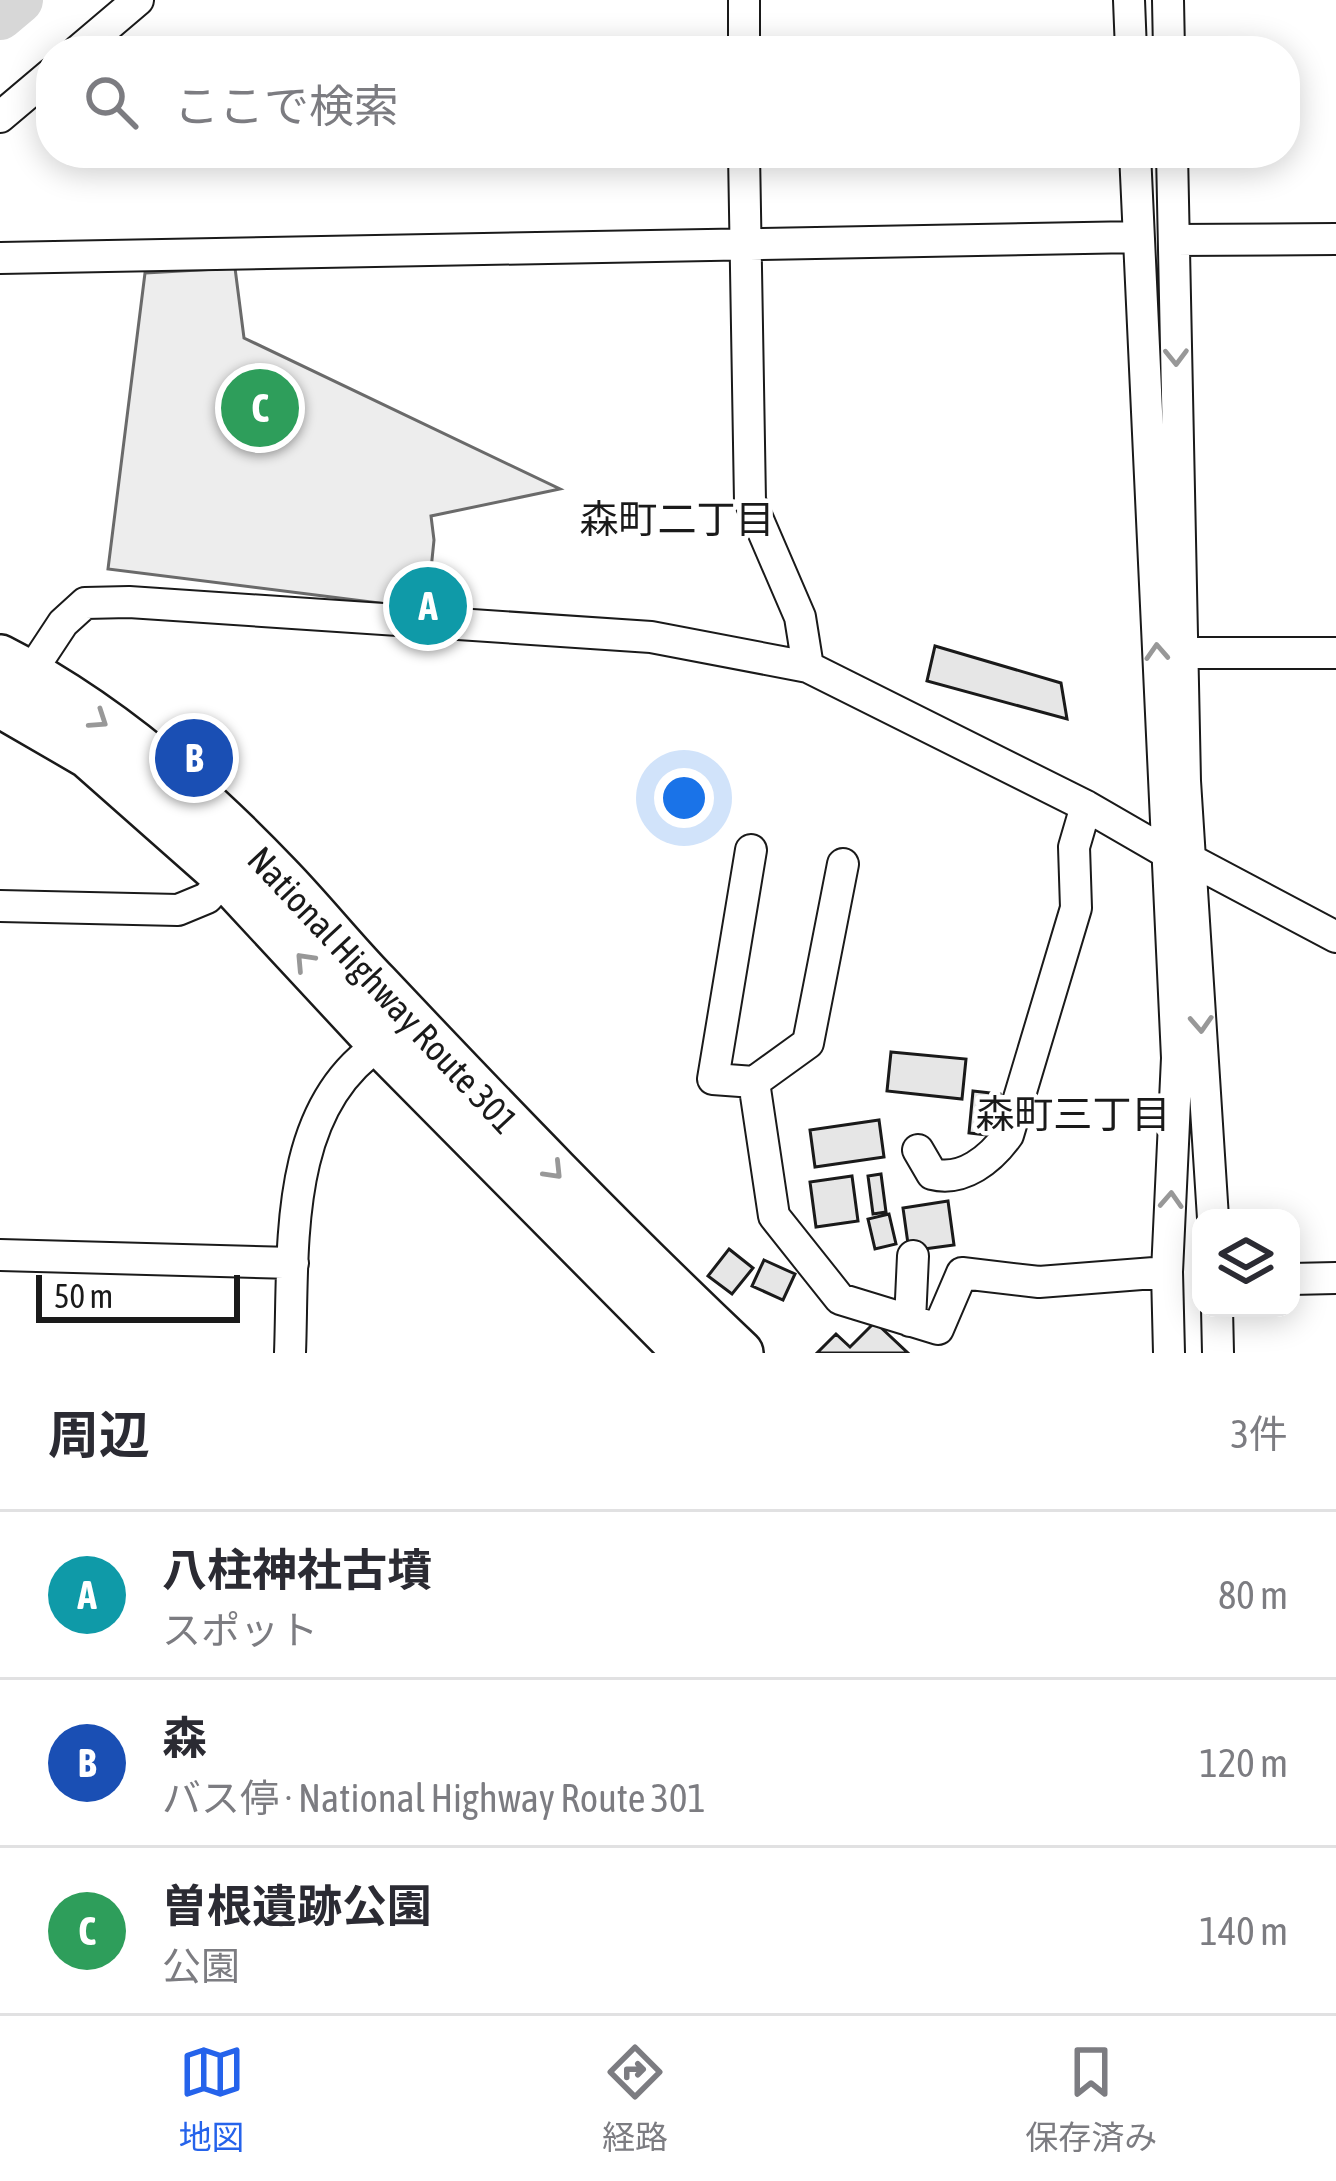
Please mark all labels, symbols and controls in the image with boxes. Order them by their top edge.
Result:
search box [36,36,1300,168]
icon: search [78,69,144,135]
text: ここで検索 [174,80,399,132]
one-way arrow [1163,348,1189,367]
pin: C [221,363,299,453]
district label: 森町二丁目 [579,497,775,541]
pin: A [389,561,467,651]
one-way arrow [1144,642,1170,661]
one-way arrow [86,705,108,727]
pin: B [155,713,233,803]
your location [654,768,714,828]
street label: National Highway Route 301 [239,838,527,1142]
one-way arrow [297,953,318,974]
one-way arrow [1188,1015,1214,1034]
district label: 森町三丁目 [975,1092,1171,1136]
one-way arrow [540,1157,562,1179]
one-way arrow [1158,1190,1184,1209]
map controls [1192,1209,1300,1317]
button: layers [1192,1209,1300,1317]
scale bar [36,1269,240,1322]
text: 50 m [54,1277,113,1315]
text: 周辺 [48,1405,150,1464]
text: 3件 [1231,1412,1288,1456]
text: 八柱神社古墳 [162,1544,432,1596]
text: A [77,1573,97,1617]
text: 80 m [1218,1573,1288,1617]
text: スポット [162,1608,318,1652]
text: 森 [162,1712,207,1764]
text: B [78,1741,96,1785]
text: 120 m [1200,1741,1288,1785]
text: バス停 · National Highway Route 301 [162,1776,706,1820]
text: 曽根遺跡公園 [162,1880,432,1932]
text: C [78,1909,96,1953]
text: 140 m [1200,1909,1288,1953]
text: 公園 [162,1944,240,1988]
tab: 地図 [179,2039,245,2159]
tab: 経路 [602,2039,668,2159]
tab: 保存済み [1025,2039,1157,2159]

